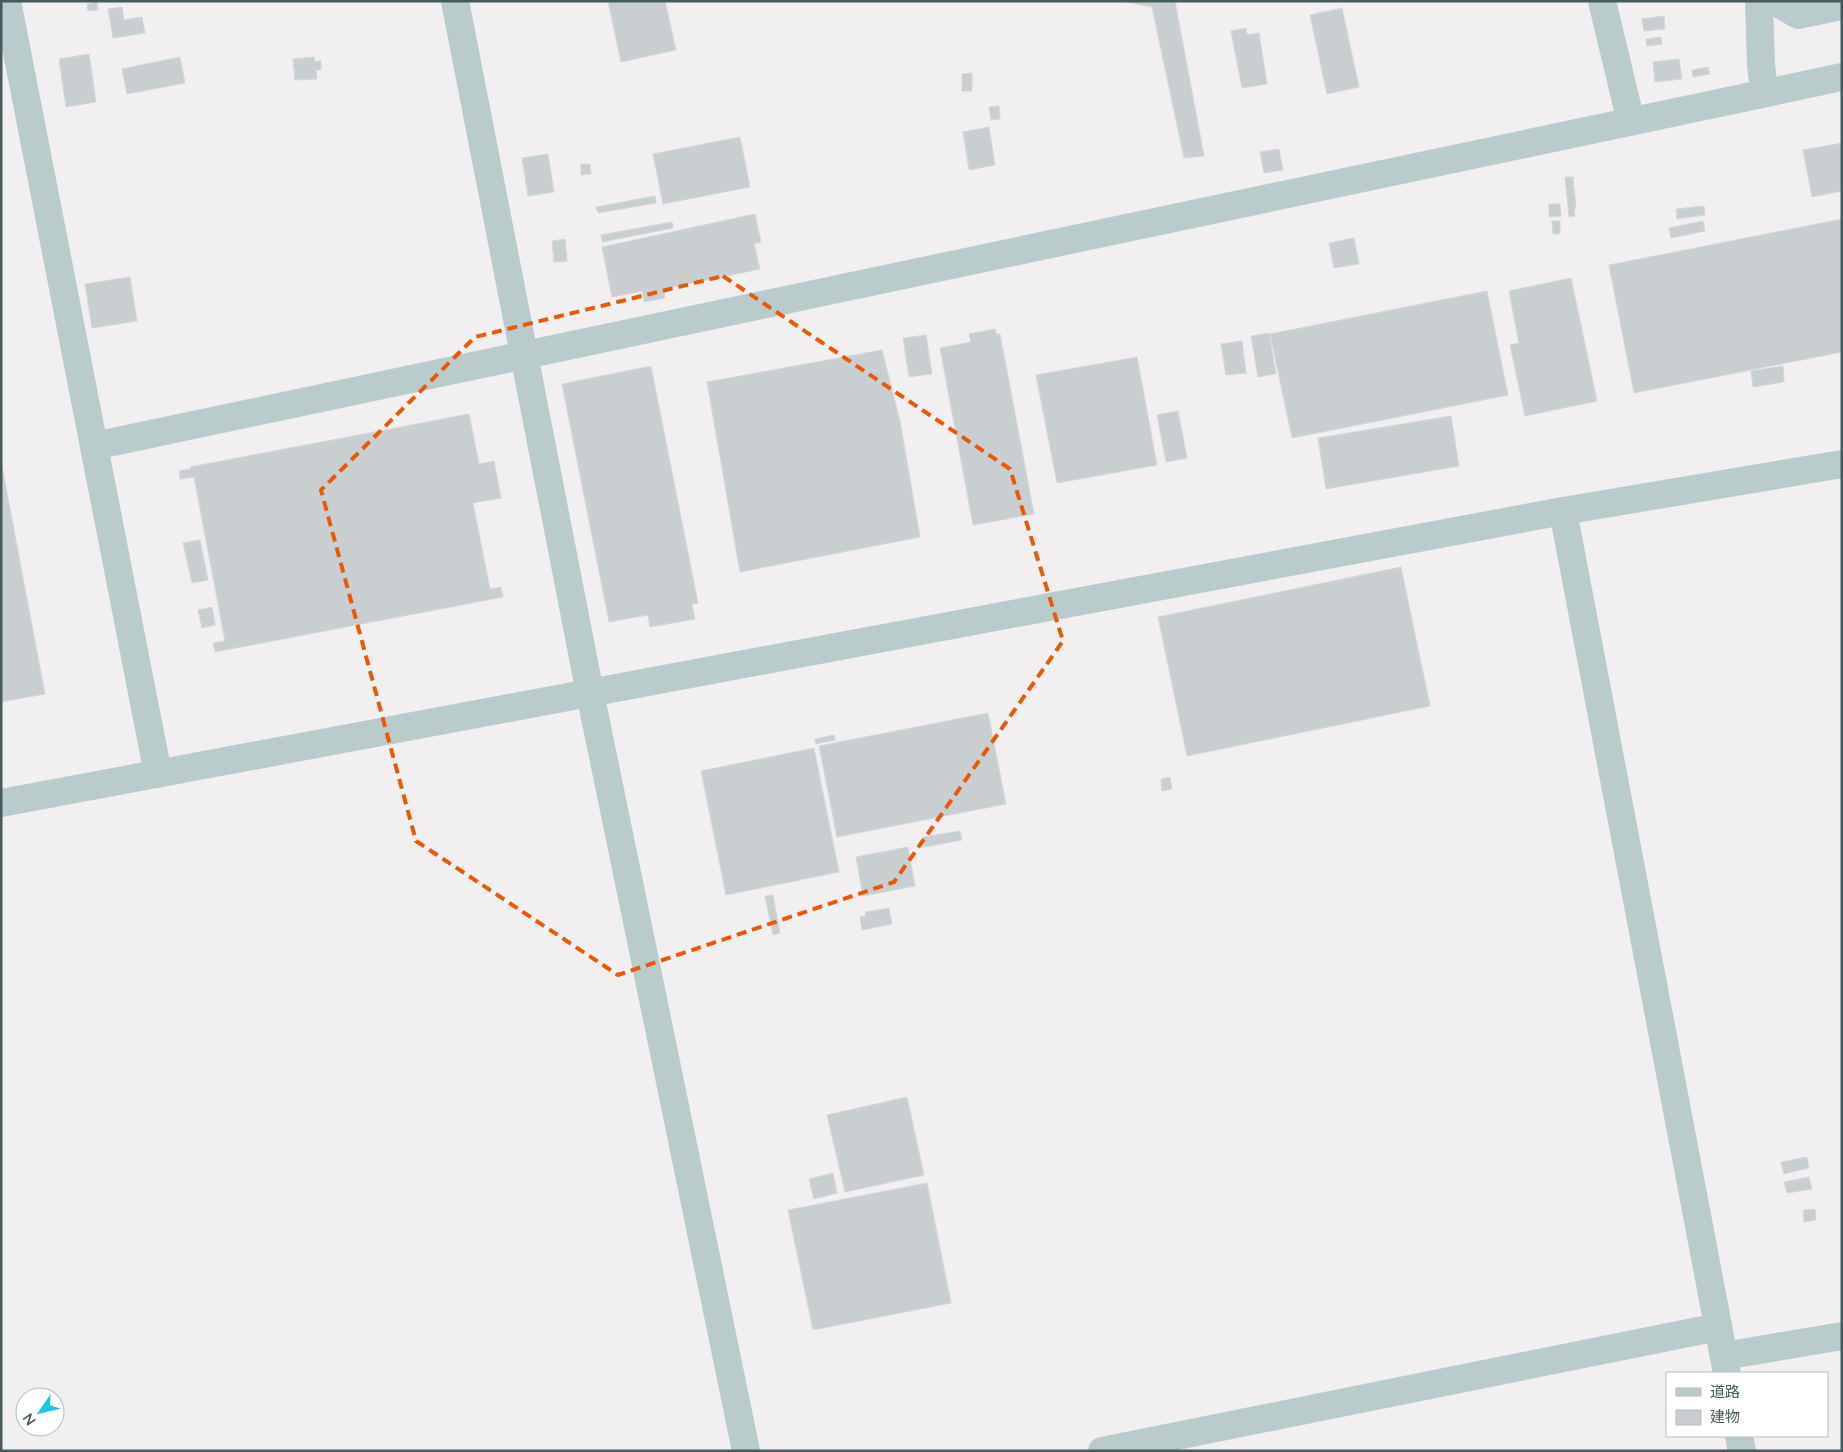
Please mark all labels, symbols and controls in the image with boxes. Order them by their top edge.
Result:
legend [1666,1372,1828,1437]
text: 道路 [1710,1382,1740,1400]
north arrow [15,1387,65,1437]
text: 建物 [1710,1407,1740,1425]
text: N [19,1410,39,1429]

